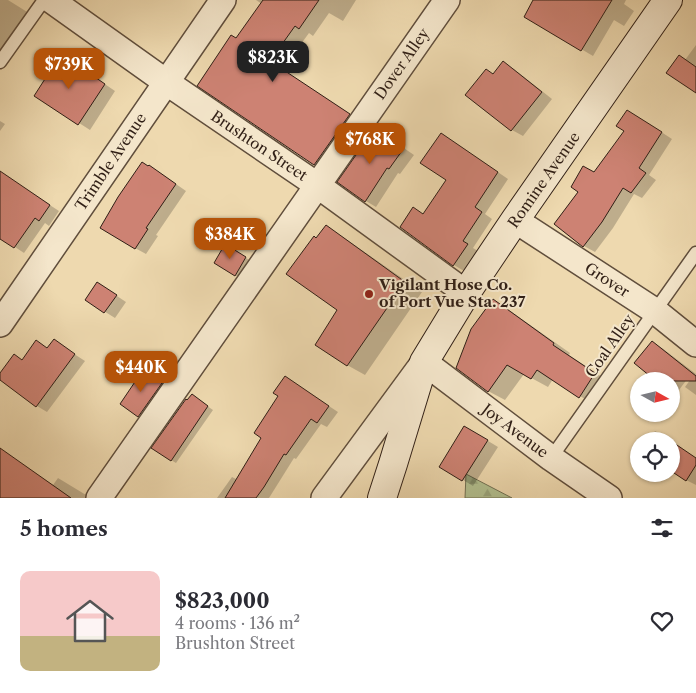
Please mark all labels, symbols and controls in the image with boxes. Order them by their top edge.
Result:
street label: Dover Alley [370,24,434,103]
pin: $823K [238,41,308,83]
text: $823K [248,47,298,67]
pin: $739K [34,48,104,90]
text: $739K [45,54,93,74]
street label: Brushton Street [207,106,312,185]
street label: Trimble Avenue [71,109,150,214]
pin: $768K [335,122,405,165]
street label: Romine Avenue [503,128,584,231]
text: $768K [345,129,395,149]
pin: $384K [195,218,265,260]
text: $384K [205,224,255,244]
street label: Grover [581,258,634,301]
place label: Vigilant Hose Co. of Port Vue Sta. 237 [378,275,525,311]
marker: Vigilant Hose Co. of Port Vue Sta. 237 [363,288,375,300]
street label: Coal Alley [581,310,639,381]
pin: $440K [106,350,176,393]
text: $440K [116,357,166,377]
north arrow [630,372,680,422]
map controls [630,372,680,482]
street label: Joy Avenue [477,398,552,462]
button: locate [630,432,680,482]
icon: filters [648,514,676,542]
text: 5 homes [20,516,108,541]
text: $823,000 [175,588,270,613]
icon: home [60,591,120,651]
icon: heart [648,607,676,635]
text: 4 rooms · 136 m² [175,613,300,633]
text: Brushton Street [175,633,295,653]

